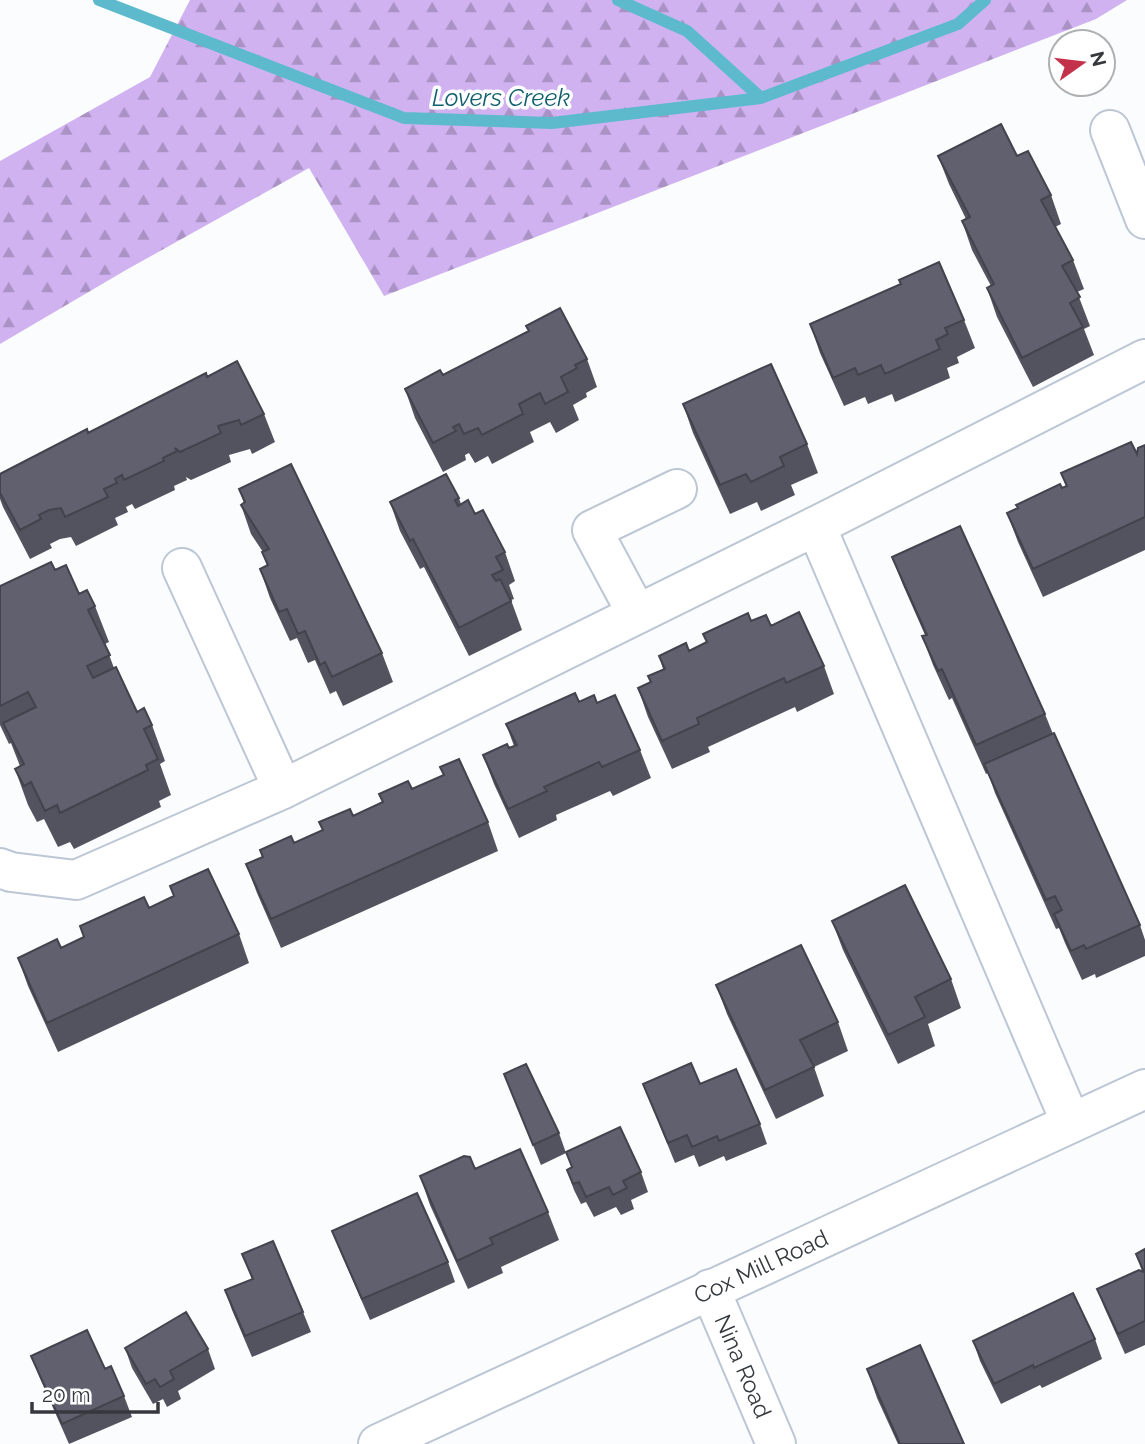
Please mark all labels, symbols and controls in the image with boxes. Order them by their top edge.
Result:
north arrow [1047,28,1117,98]
text: N [1086,49,1111,69]
water label: Lovers Creek [432,83,570,112]
street label: Cox Mill Road [690,1224,832,1309]
street label: Nina Road [709,1310,777,1422]
scale bar [32,1370,158,1414]
text: 20 m [42,1382,90,1407]

